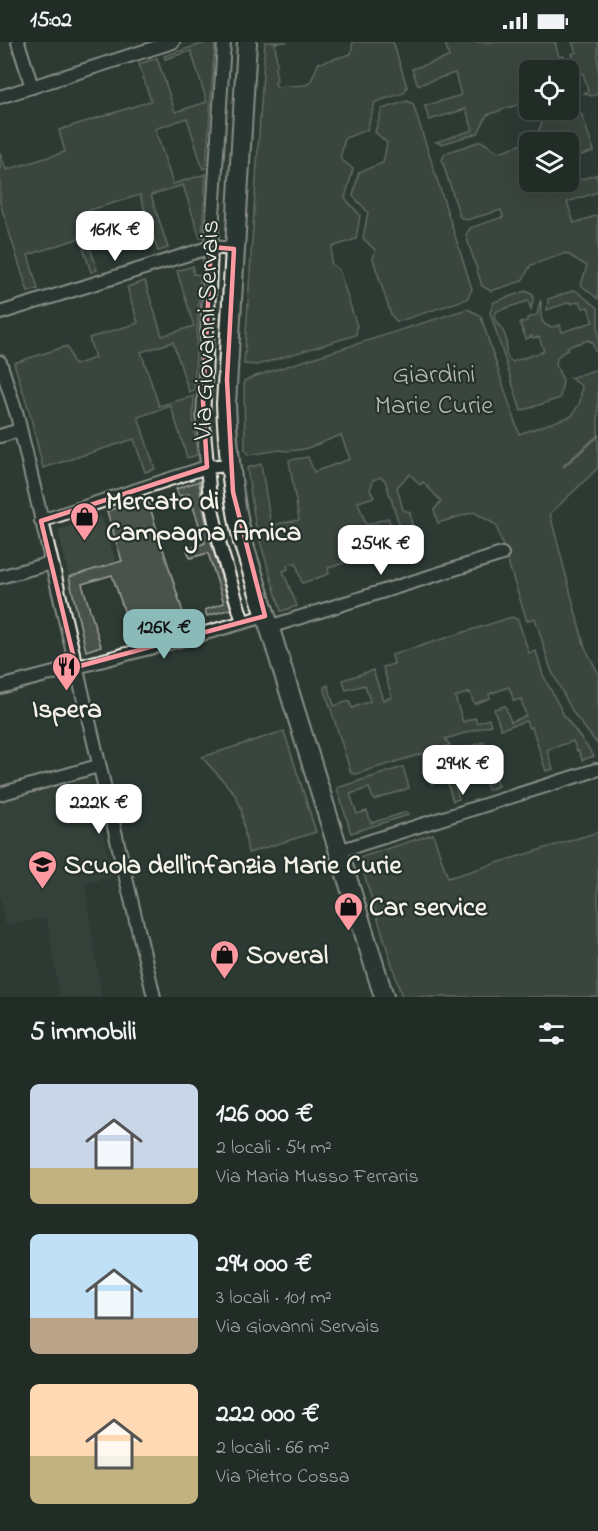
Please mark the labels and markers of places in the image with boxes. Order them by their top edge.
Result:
pin: 161K € [66,211,164,262]
place label: Mercato di Campagna Amica [106,483,301,554]
shop icon: Mercato di Campagna Amica [69,500,101,542]
pin: 254K € [332,525,430,576]
pin: 126K € [115,609,213,660]
restaurant icon: Ispera [51,650,83,692]
place label: Ispera [32,691,102,730]
pin: 294K € [414,745,512,796]
pin: 222K € [50,784,148,835]
place label: Scuola dell'infanzia Marie Curie [64,847,402,886]
school or university icon: Scuola dell'infanzia Marie Curie [27,848,59,890]
place label: Car service [369,889,488,928]
shop icon: Car service [332,890,364,932]
place label: Soveral [246,937,328,976]
shop icon: Soveral [209,938,241,980]

